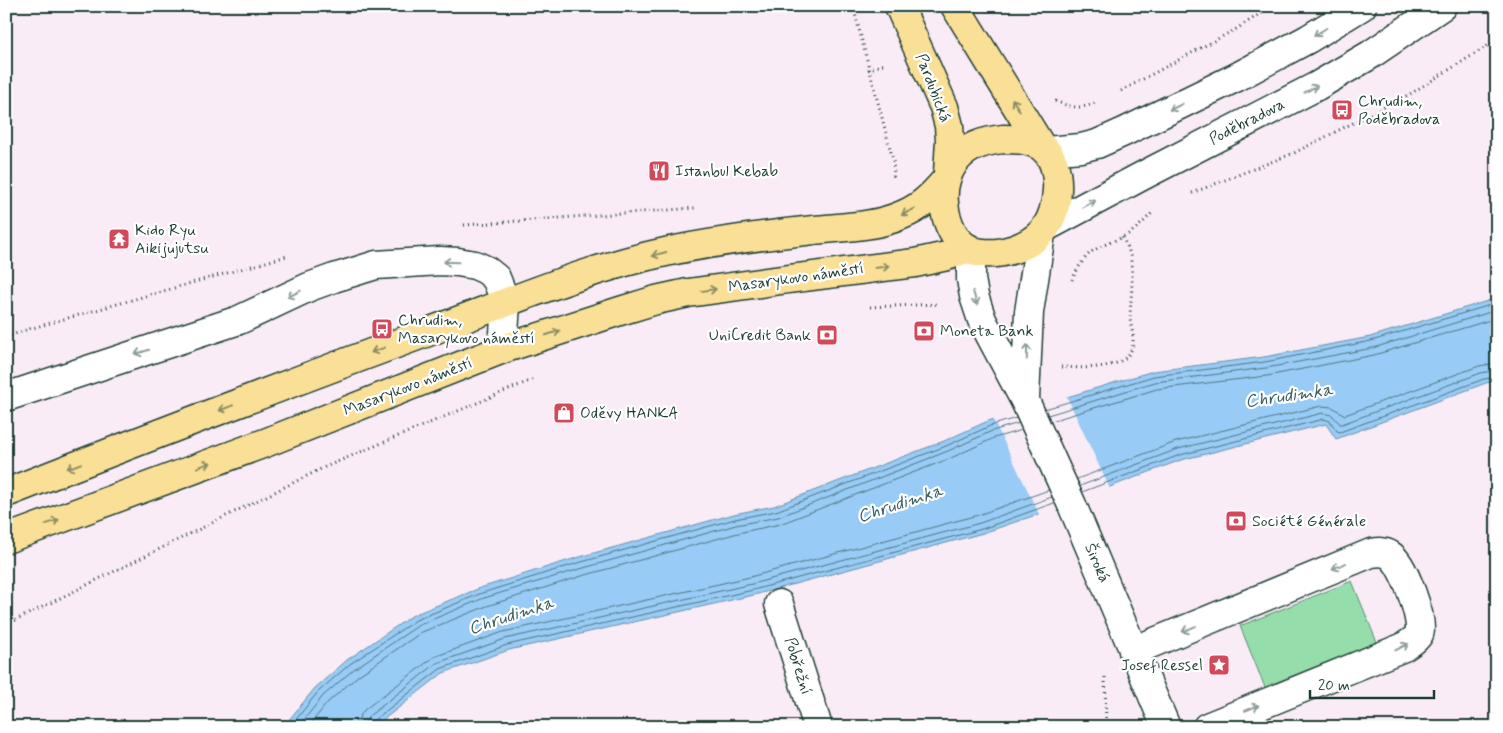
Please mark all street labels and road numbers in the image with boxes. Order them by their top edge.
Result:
street label: Pardubická [910,51,956,125]
street label: Poděbradova [1206,94,1288,150]
street label: Masarykovo náměstí [727,258,865,298]
street label: Masarykovo náměstí [340,353,476,421]
street label: Široká [1079,540,1115,586]
street label: Pobřežní [779,635,817,697]

